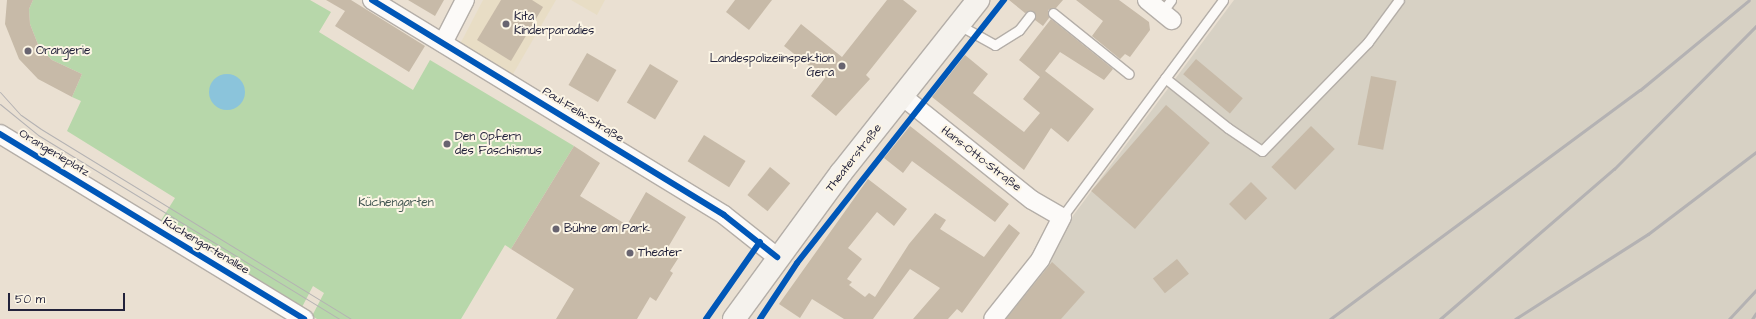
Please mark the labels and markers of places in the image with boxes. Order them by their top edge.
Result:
place label: Kita Kinderparadies [514,10,594,38]
marker: Kita Kinderparadies [501,19,511,29]
place label: Orangerie [36,44,90,58]
marker: Orangerie [23,46,33,56]
place label: Landespolizeiinspektion Gera [710,52,834,80]
marker: Landespolizeiinspektion Gera [837,61,847,71]
place label: Den Opfern des Faschismus [455,130,542,158]
marker: Den Opfern des Faschismus [442,139,452,149]
place label: Bühne am Park [564,222,650,236]
marker: Bühne am Park [551,224,561,234]
place label: Theater [638,246,682,260]
marker: Theater [625,248,635,258]

